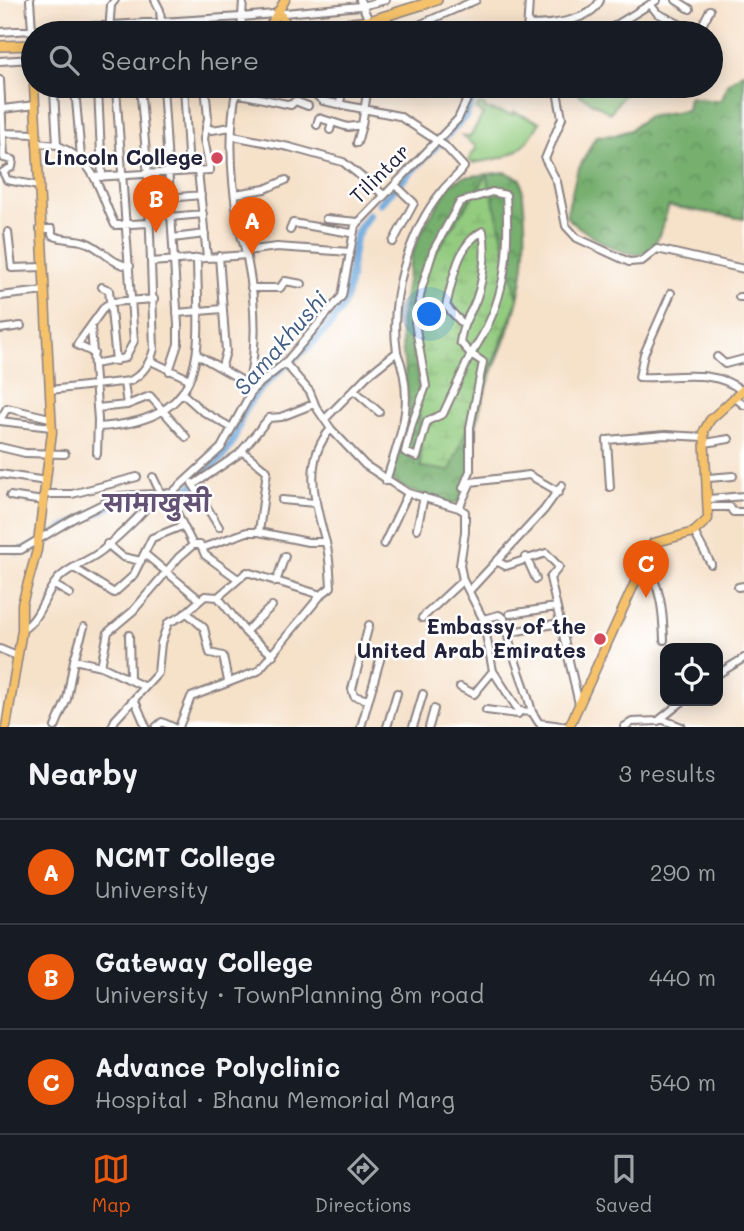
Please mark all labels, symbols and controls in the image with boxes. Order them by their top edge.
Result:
search box [21,21,723,98]
icon: search [45,41,83,79]
text: Search here [101,43,259,77]
street label: Tilintar [343,137,415,209]
place label: Lincoln College [44,143,203,170]
marker: Lincoln College [209,150,225,166]
pin: B [133,175,179,233]
pin: A [229,197,275,255]
water label: Samakhushi [227,284,334,401]
your location [412,297,446,331]
district label: सामाखुसी [101,486,213,522]
pin: C [623,540,669,598]
place label: Embassy of the United Arab Emirates [357,612,586,663]
marker: Embassy of the United Arab Emirates [592,631,608,647]
map controls [660,643,723,706]
button: locate [660,643,723,706]
text: Nearby [28,753,138,793]
text: 3 results [619,758,716,788]
text: NCMT College [95,840,275,874]
text: A [43,857,59,887]
text: 290 m [650,857,716,887]
text: University [95,874,208,904]
text: Gateway College [95,945,313,979]
text: B [43,962,59,992]
text: 440 m [649,962,716,992]
text: University · TownPlanning 8m road [95,979,484,1009]
text: Advance Polyclinic [95,1050,340,1084]
text: C [42,1067,60,1097]
text: 540 m [649,1067,716,1097]
text: Hospital · Bhanu Memorial Marg [95,1084,455,1114]
tab: Map [92,1150,131,1217]
tab: Directions [315,1150,411,1217]
tab: Saved [596,1150,652,1217]

